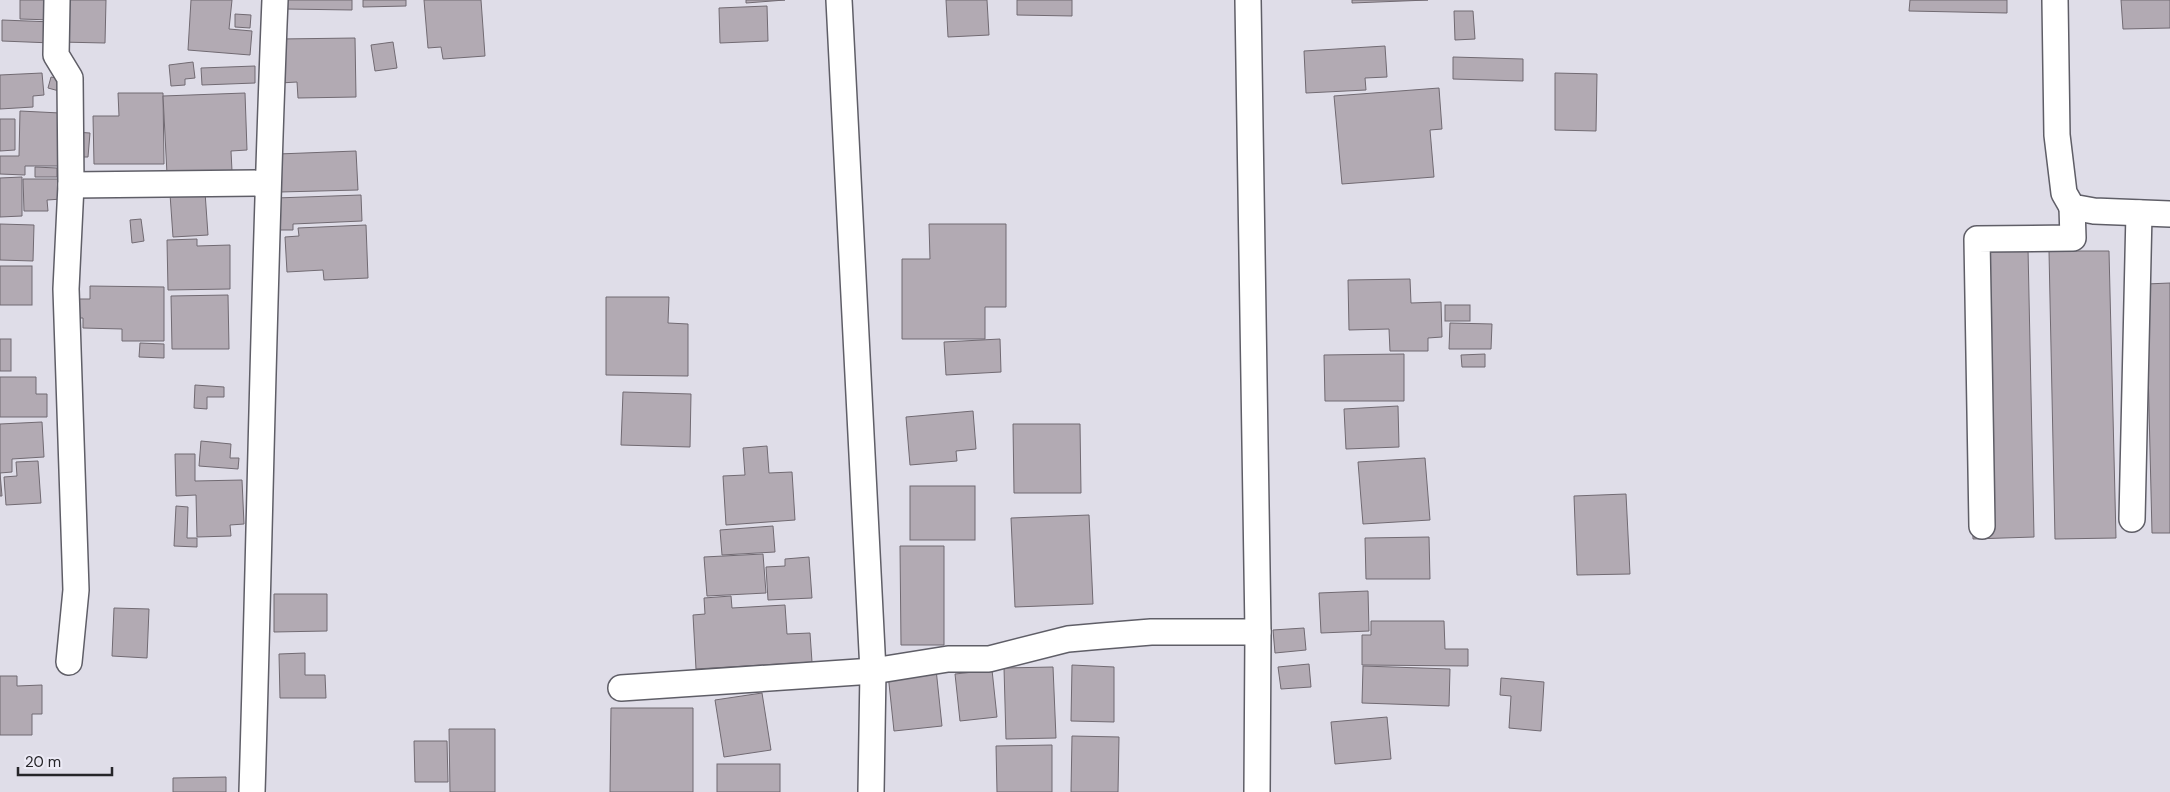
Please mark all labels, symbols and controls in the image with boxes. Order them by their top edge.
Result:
scale bar [18,744,111,776]
text: 20 m [25,752,61,772]

